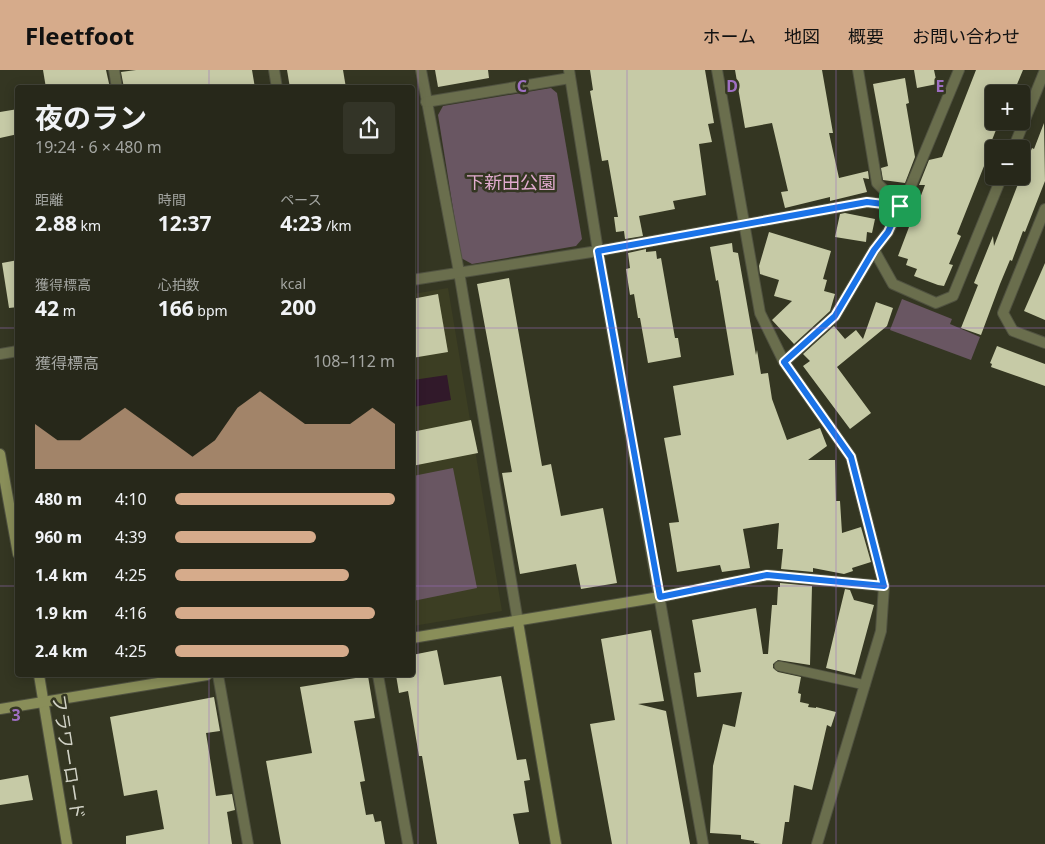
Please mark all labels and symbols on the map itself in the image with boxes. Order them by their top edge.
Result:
text: C [517,75,527,97]
text: D [726,75,738,97]
text: E [936,75,945,97]
park label: 下新田公園 [466,170,556,194]
pin [879,185,921,227]
street label: フラワーロード [47,693,91,821]
text: 3 [11,704,21,726]

